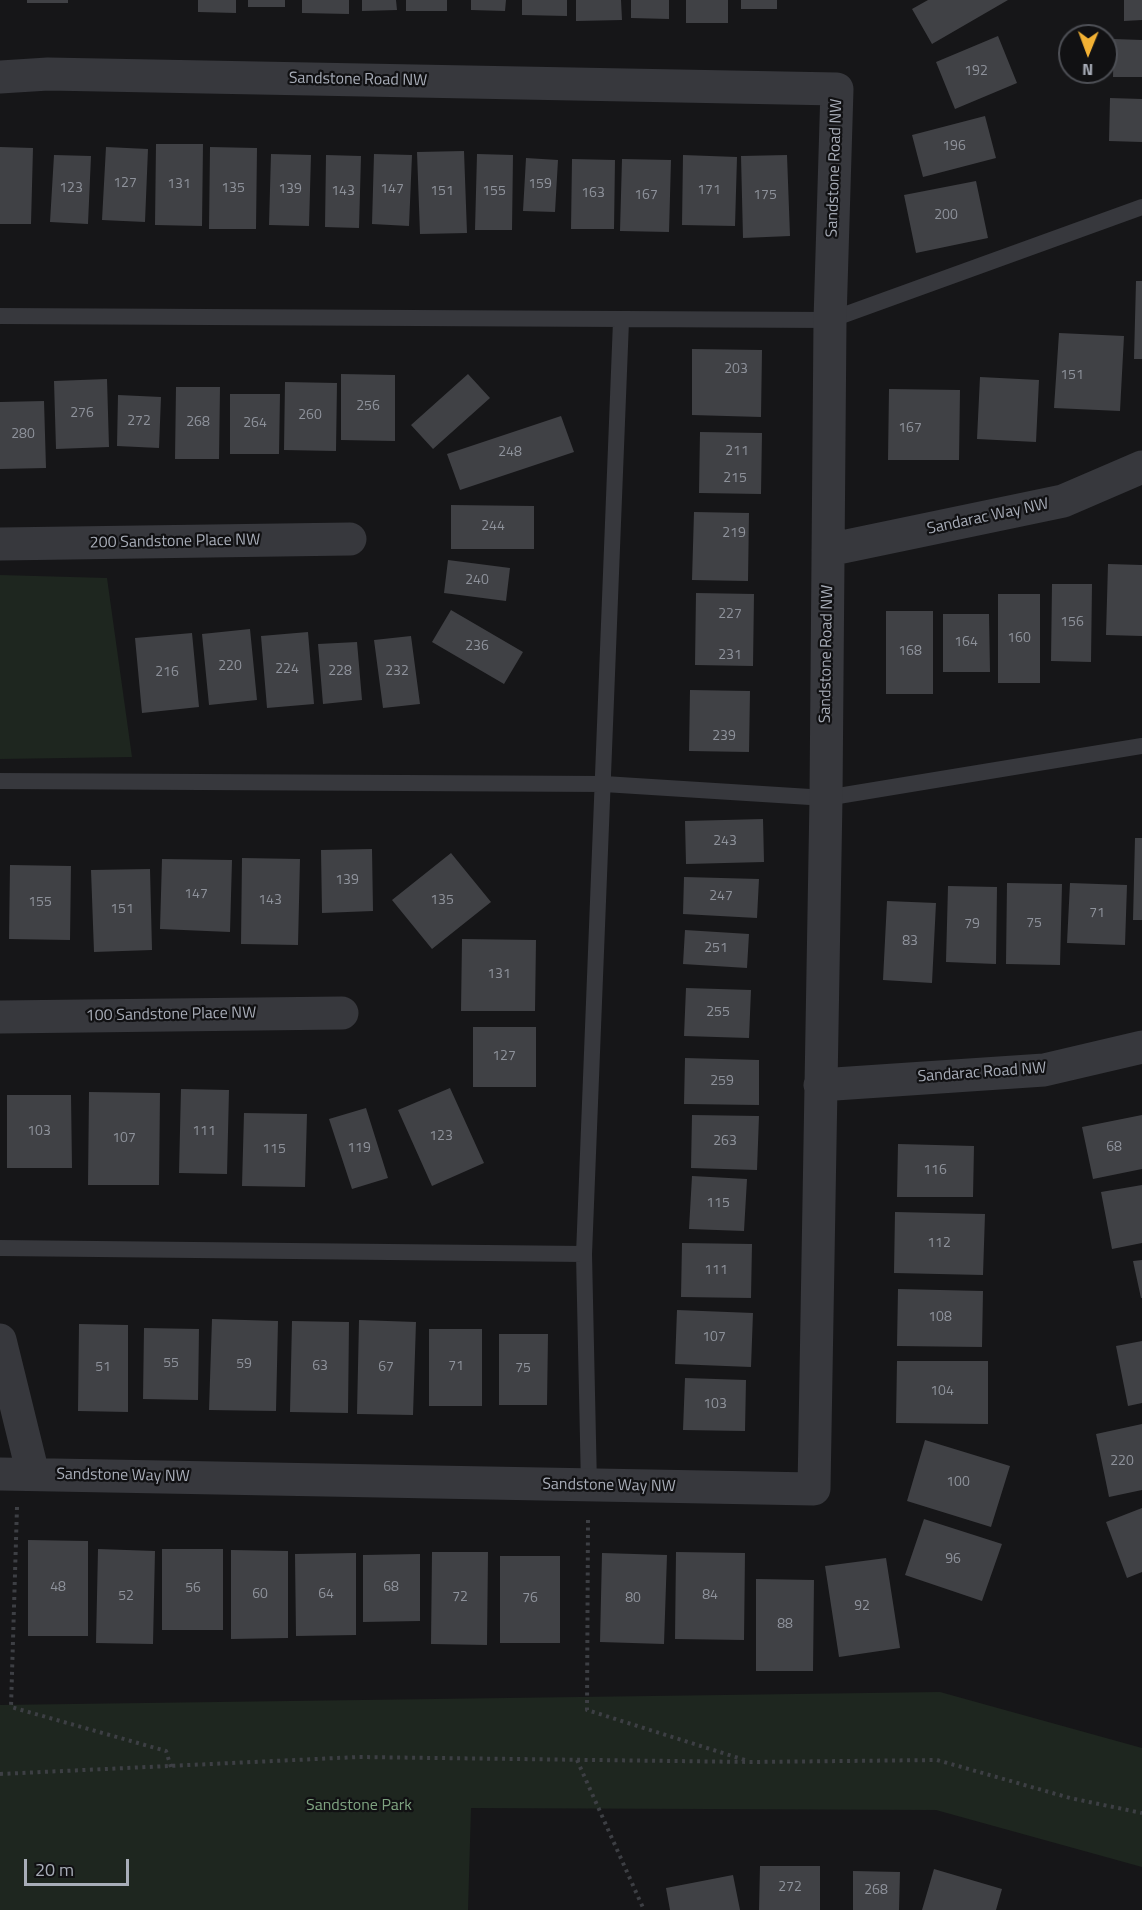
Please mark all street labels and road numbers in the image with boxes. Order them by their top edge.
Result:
street label: Sandstone Road NW [289,69,427,91]
street label: Sandstone Road NW [823,98,847,238]
street label: Sandarac Way NW [925,495,1051,539]
street label: 200 Sandstone Place NW [90,531,260,553]
street label: Sandstone Road NW [816,585,838,723]
street label: 100 Sandstone Place NW [86,1004,256,1026]
street label: Sandarac Road NW [917,1059,1047,1087]
street label: Sandstone Way NW [56,1465,190,1487]
street label: Sandstone Way NW [542,1475,676,1497]

